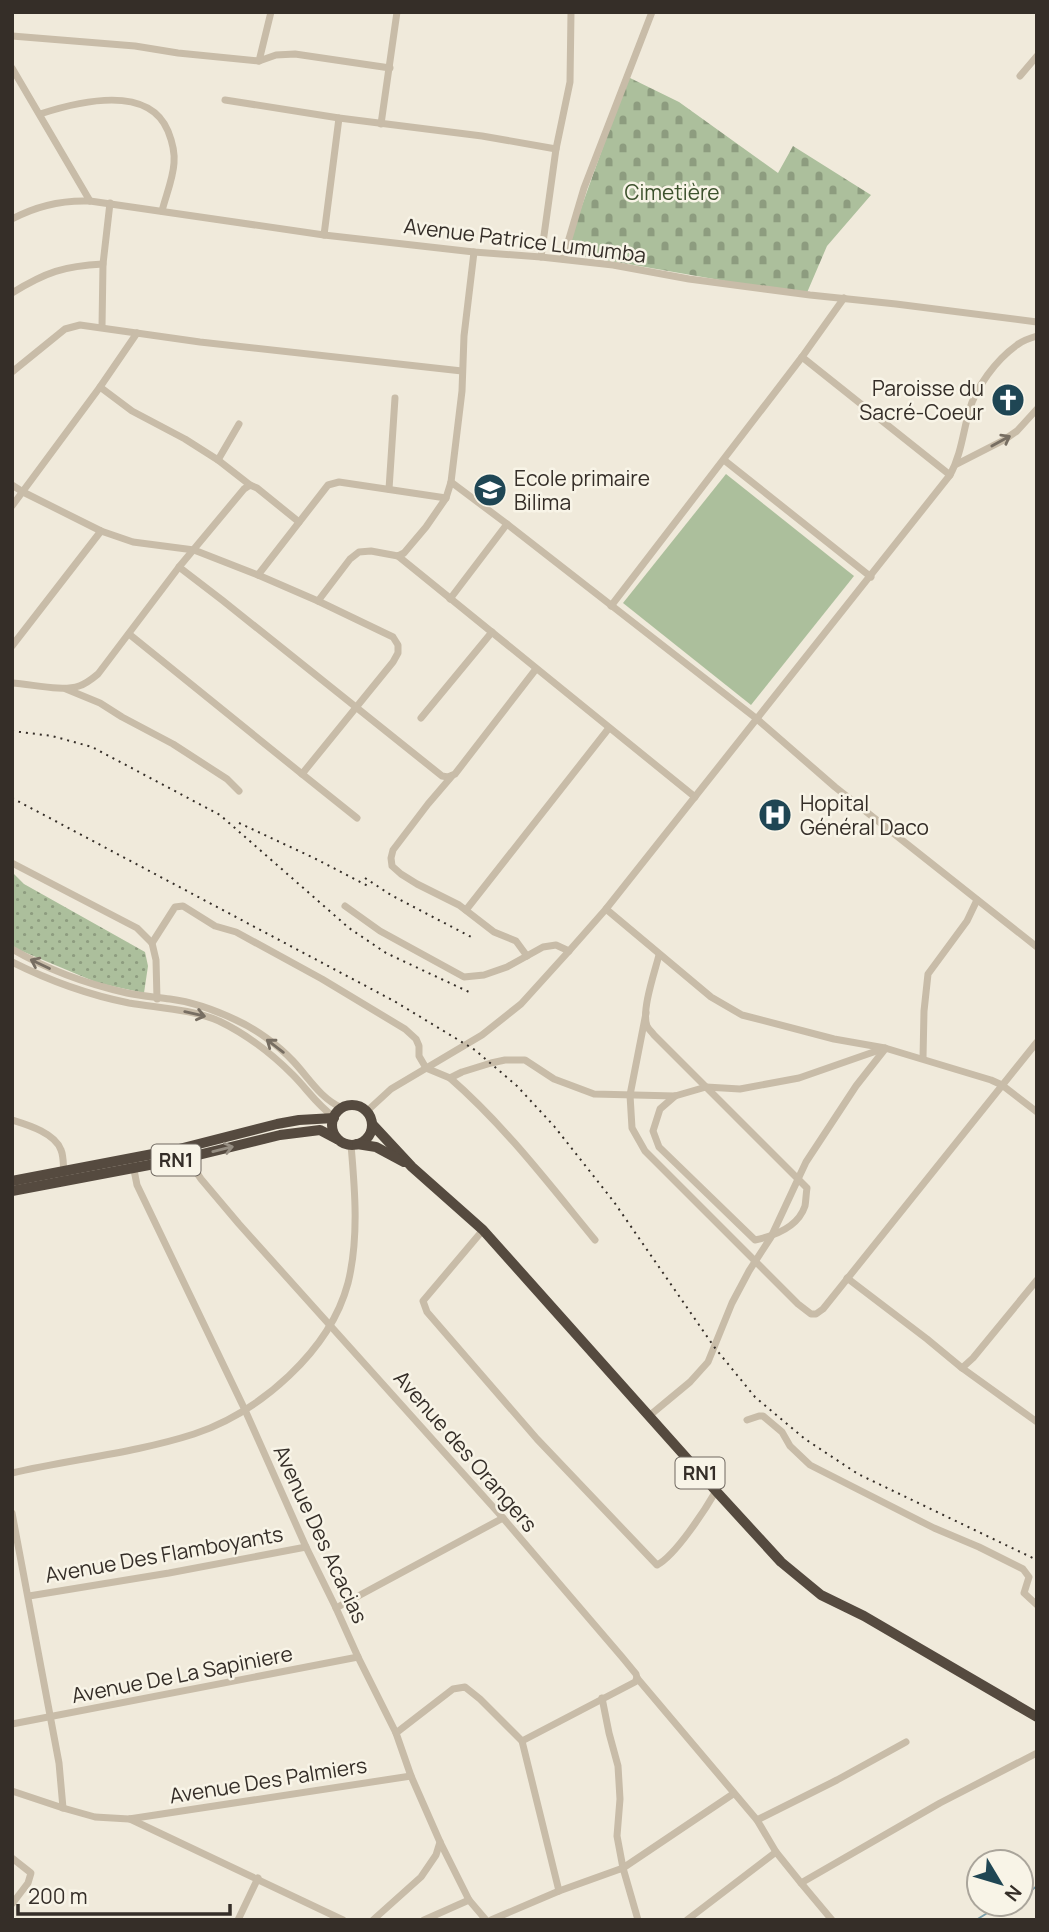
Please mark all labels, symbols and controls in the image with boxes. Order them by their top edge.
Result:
park label: Cimetière [624,178,720,206]
street label: Avenue Patrice Lumumba [402,211,648,269]
place label: Paroisse du Sacré-Coeur [859,374,984,426]
church icon: Paroisse du Sacré-Coeur [989,381,1027,419]
one-way arrow [990,434,1010,448]
place label: Ecole primaire Bilima [514,464,650,516]
school or university icon: Ecole primaire Bilima [471,471,509,509]
place label: Hopital Général Daco [800,789,929,841]
hospital icon: Hopital Général Daco [756,796,794,834]
one-way arrow [30,957,51,970]
one-way arrow [183,1008,206,1021]
one-way arrow [266,1039,285,1053]
one-way arrow [211,1142,234,1156]
road number: RN1 [152,1144,200,1176]
street label: Avenue des Orangers [388,1364,544,1538]
street label: Avenue Des Acacias [268,1441,374,1627]
road number: RN1 [676,1457,724,1488]
street label: Avenue Des Flamboyants [43,1519,285,1589]
street label: Avenue De La Sapiniere [69,1639,295,1709]
street label: Avenue Des Palmiers [167,1751,369,1809]
north arrow [965,1848,1035,1918]
scale bar [18,1872,229,1916]
text: N [999,1880,1028,1907]
text: 200 m [28,1882,88,1910]

